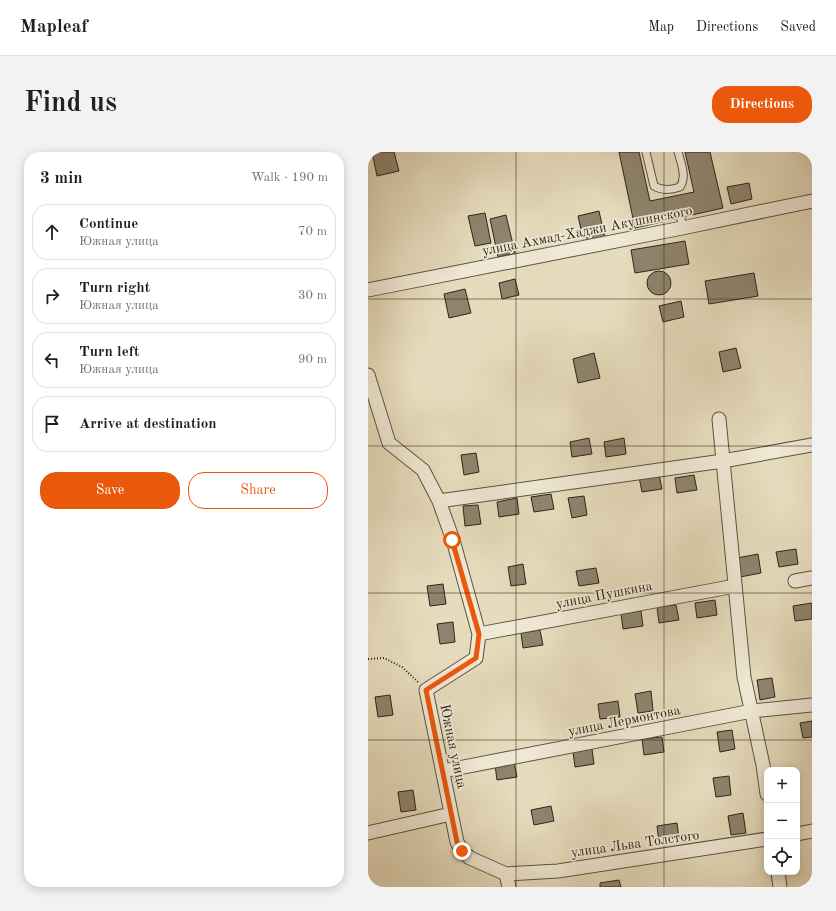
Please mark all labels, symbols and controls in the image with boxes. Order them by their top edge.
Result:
text: Mapleaf [20,18,88,37]
text: Map [648,20,674,34]
text: Directions [696,20,758,34]
text: Saved [780,20,816,34]
button: Directions [712,86,812,123]
text: Find us [24,90,117,118]
text: 3 min [40,170,83,187]
text: Walk · 190 m [251,171,328,184]
street label: улица Ахмад-Хаджи Акушинского [481,204,694,258]
text: Continue [79,217,138,232]
icon: ahead [41,221,63,243]
text: 70 m [298,225,327,238]
text: Южная улица [79,235,159,248]
text: Turn right [79,281,150,296]
icon: right [41,285,63,307]
text: 30 m [298,289,327,302]
text: Южная улица [79,299,159,312]
text: Turn left [79,345,139,360]
icon: left [41,349,63,371]
text: 90 m [298,353,327,366]
text: Южная улица [79,363,159,376]
icon: arrive [41,413,63,435]
text: Arrive at destination [79,417,217,432]
button: Save [40,472,180,509]
button: Share [188,472,328,509]
route start [443,531,461,549]
street label: улица Пушкина [555,579,654,611]
street label: Южная улица [437,703,469,790]
street label: улица Лермонтова [567,703,682,739]
map controls [764,767,800,875]
button: + [764,767,800,803]
button: − [764,803,800,839]
street label: улица Льва Толстого [570,828,700,860]
button: locate [764,839,800,875]
route end [453,842,471,860]

